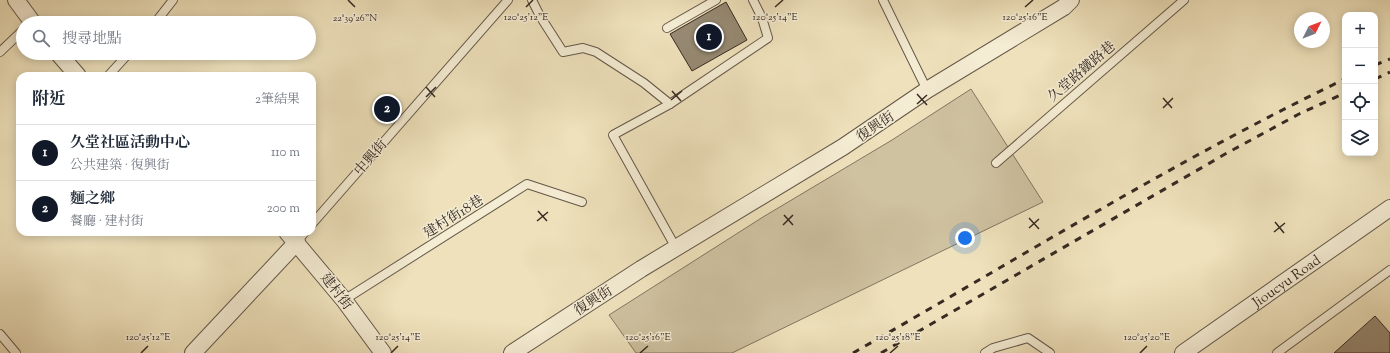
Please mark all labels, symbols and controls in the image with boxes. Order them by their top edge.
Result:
text: 120°25'12"E [504,10,548,25]
text: 120°25'14"E [752,10,798,25]
text: 120°25'16"E [1002,10,1048,25]
text: 22°39'26"N [333,11,377,26]
north arrow [1294,12,1330,48]
map controls [1342,12,1378,156]
button: + [1342,12,1378,48]
search box [16,16,316,60]
pin: 1 [696,22,722,52]
icon: search [30,27,52,49]
text: 搜尋地點 [62,29,122,50]
street label: 久堂路鐵路巷 [1044,37,1121,108]
button: − [1342,48,1378,84]
button: locate [1342,84,1378,120]
text: 附近 [32,88,66,112]
text: 2筆結果 [255,91,300,109]
pin: 2 [374,94,400,124]
street label: 復興街 [853,108,899,148]
button: layers [1342,120,1378,156]
text: 久堂社區活動中心 [70,133,190,154]
street label: 中興街 [350,136,393,181]
text: 1 [43,144,47,162]
text: 110 m [271,144,300,162]
text: 公共建築 · 復興街 [70,157,170,175]
text: 麵之鄉 [70,189,115,210]
street label: 建村街18巷 [420,191,488,244]
text: 2 [42,200,48,218]
text: 200 m [267,200,300,218]
text: 餐廳 · 建村街 [70,213,144,231]
your location [955,228,975,248]
street label: Jioucyu Road [1248,251,1326,314]
street label: 建村街 [315,270,356,315]
street label: 復興街 [571,282,617,322]
text: 120°25'12"E [126,330,170,345]
text: 120°25'14"E [375,330,421,345]
text: 120°25'16"E [625,330,671,345]
text: 120°25'18"E [875,330,921,345]
text: 120°25'20"E [1124,330,1170,345]

